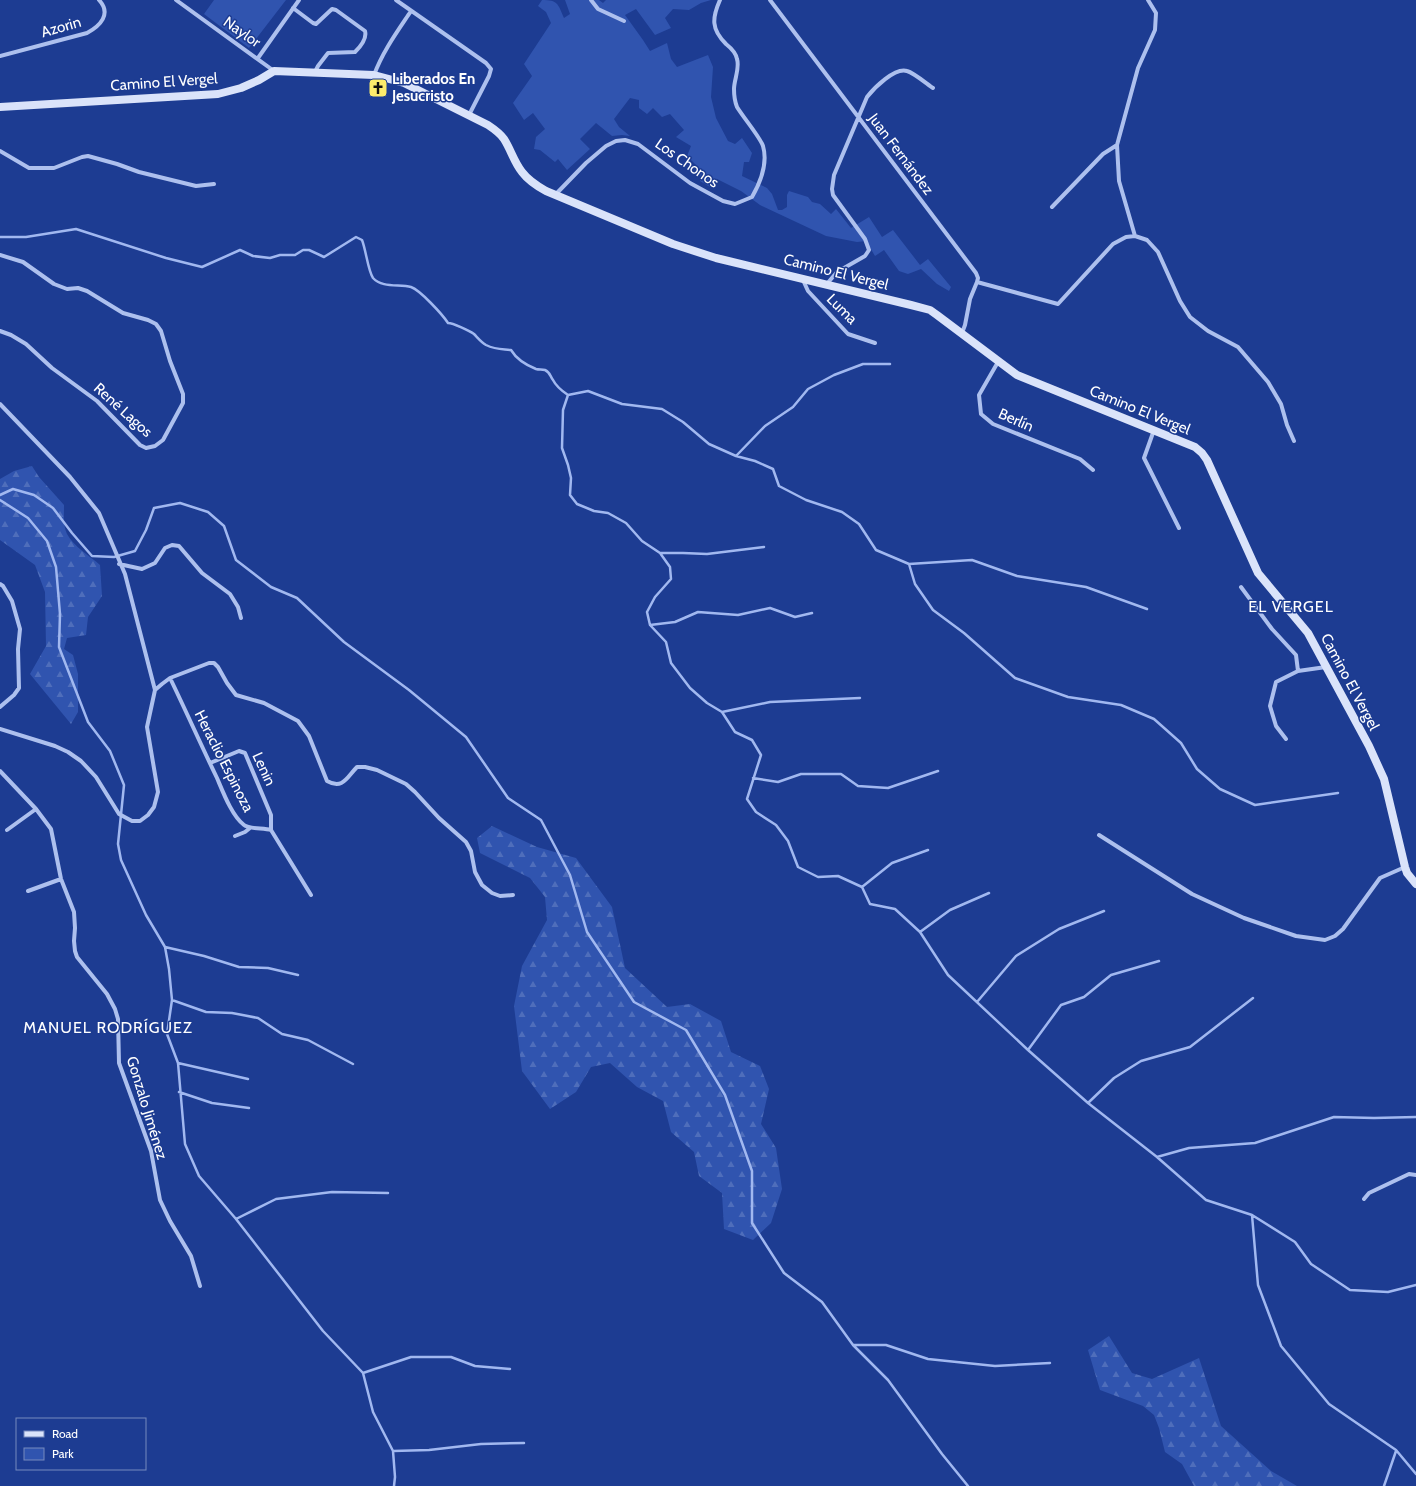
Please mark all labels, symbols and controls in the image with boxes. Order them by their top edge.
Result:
street label: Azorin [39,13,83,41]
street label: Naylor [220,13,264,51]
street label: Camino El Vergel [110,69,219,95]
place label: Liberados En Jesucristo [391,70,475,105]
church icon: Liberados En Jesucristo [367,77,389,99]
street label: Juan Fernández [864,109,937,198]
street label: Los Chonos [652,134,722,192]
street label: Camino El Vergel [782,250,891,294]
street label: Luma [823,290,862,329]
street label: René Lagos [90,379,156,441]
street label: Camino El Vergel [1087,382,1194,439]
street label: Berlín [996,404,1036,436]
district label: EL VERGEL [1248,597,1334,616]
street label: Camino El Vergel [1317,630,1383,734]
street label: Heraclio Espinoza [191,707,258,816]
street label: Lenin [248,749,280,789]
district label: MANUEL RODRÍGUEZ [23,1018,193,1037]
street label: Gonzalo Jiménez [123,1054,171,1162]
legend [16,1418,146,1470]
text: Road [52,1426,78,1441]
text: Park [52,1446,74,1461]

